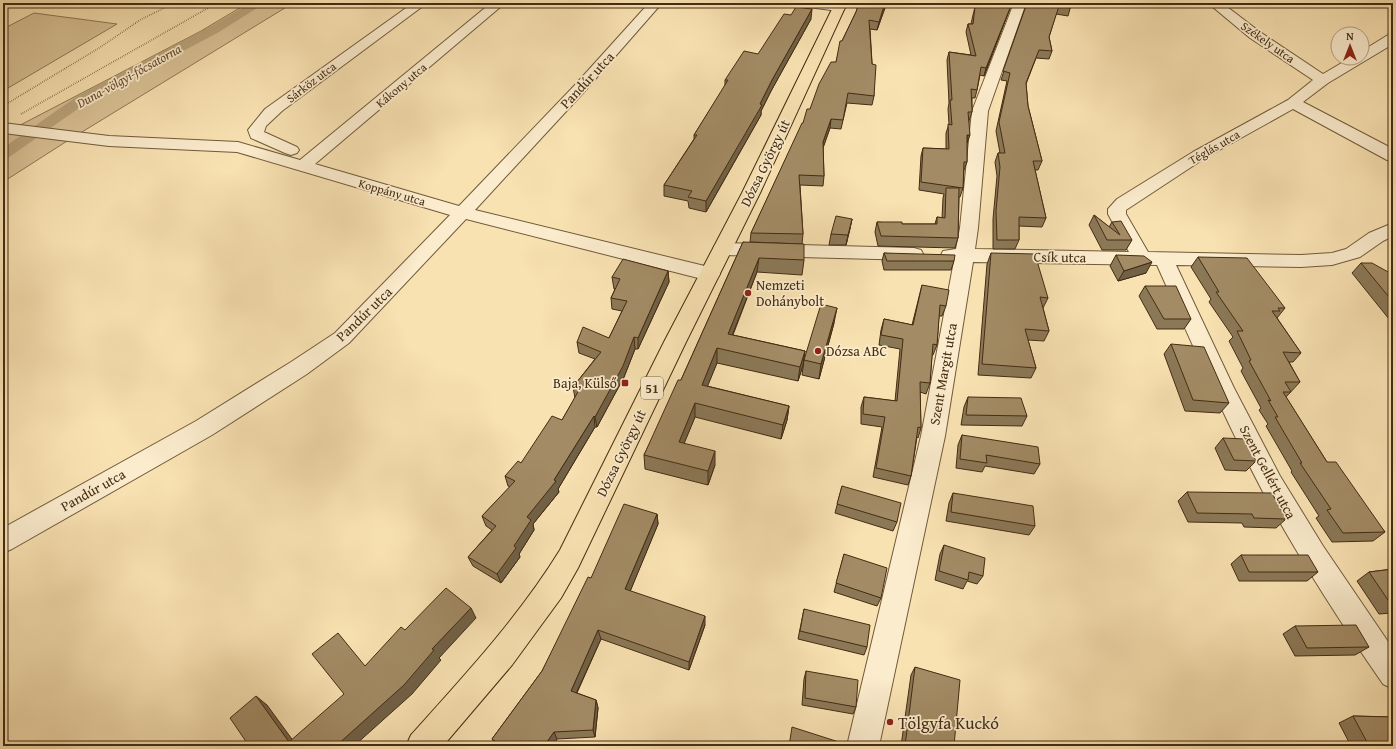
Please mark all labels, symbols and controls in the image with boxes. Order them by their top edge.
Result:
street label: Székely utca [1238,17,1299,67]
north arrow [1330,26,1370,66]
text: N [1346,28,1354,44]
water label: Duna-völgyi-főcsatorna [72,39,185,113]
street label: Pandúr utca [555,47,619,113]
street label: Sárköz utca [283,57,340,106]
street label: Kákony utca [372,58,430,111]
street label: Dózsa György út [735,116,795,210]
street label: Téglás utca [1185,125,1243,168]
street label: Koppány utca [357,174,428,210]
street label: Csík utca [1034,247,1087,267]
place label: Nemzeti Dohánybolt [756,275,824,311]
street label: Pandúr utca [331,282,397,346]
marker: Nemzeti Dohánybolt [743,288,753,298]
street label: Szent Margit utca [924,321,962,427]
place label: Dózsa ABC [826,341,887,361]
marker: Dózsa ABC [813,346,823,356]
place label: Baja, Külső [553,373,617,393]
road number: 51 [641,377,663,399]
marker: Baja, Külső [620,378,630,388]
street label: Dózsa György út [591,406,651,500]
street label: Szent Gellért utca [1235,421,1301,523]
street label: Pandúr utca [57,464,129,516]
place label: Tölgyfa Kuckó [898,710,999,735]
marker: Tölgyfa Kuckó [885,717,895,727]

